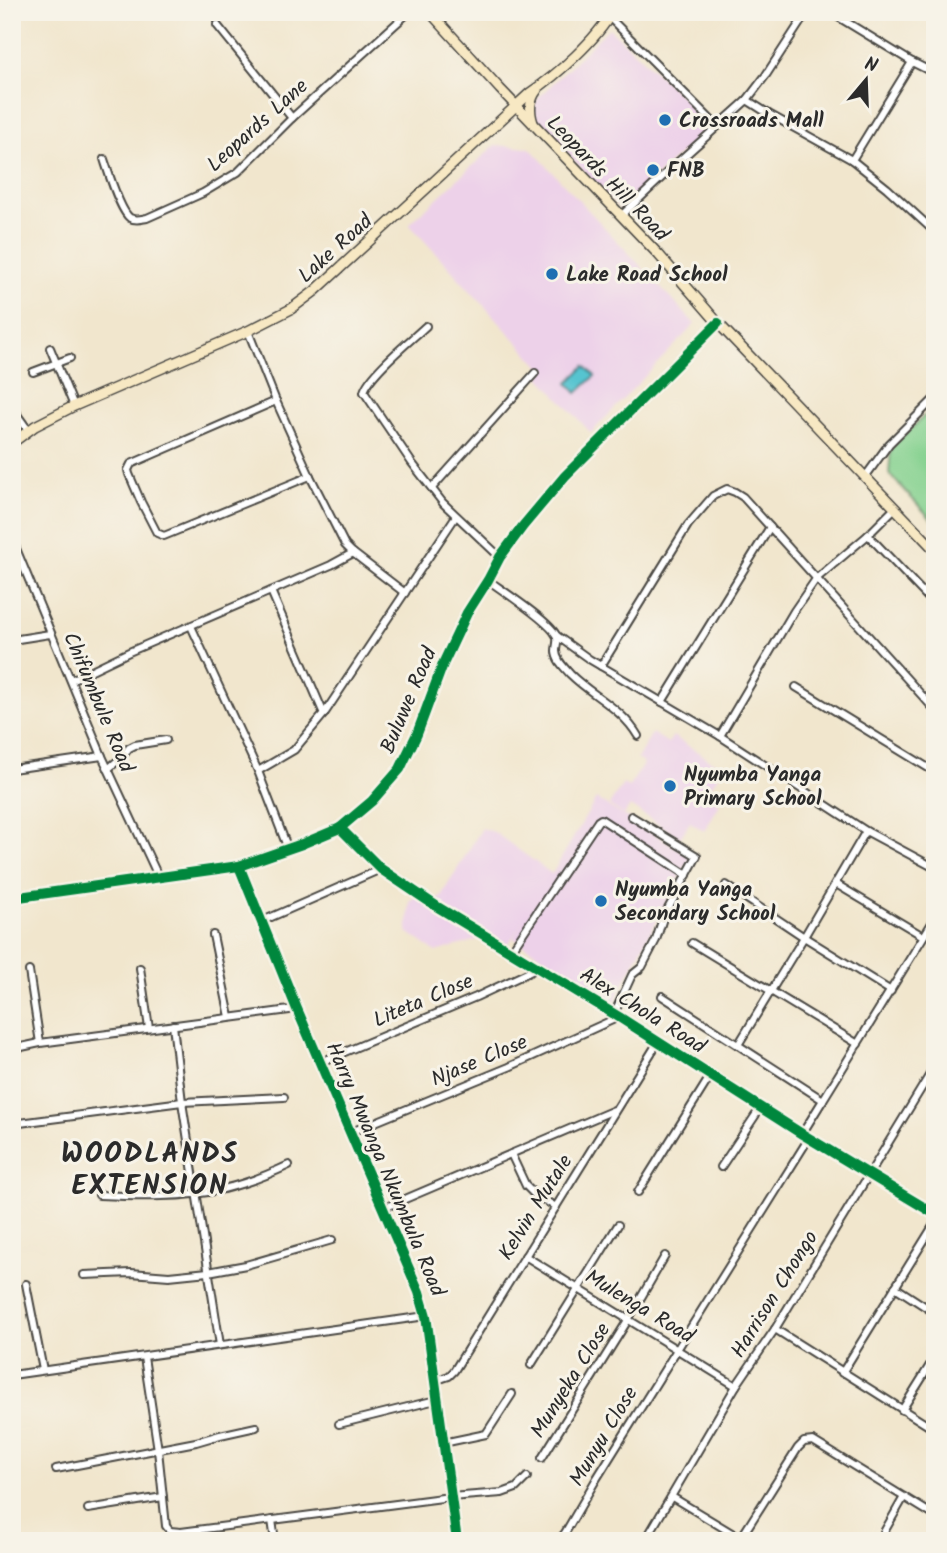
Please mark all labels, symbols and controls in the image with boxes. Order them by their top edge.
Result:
north arrow [832,46,902,116]
text: N [860,50,881,82]
street label: Leopards Lane [200,71,317,181]
place label: Crossroads Mall [679,105,824,138]
street label: Leopards Hill Road [538,108,676,250]
marker: Crossroads Mall [657,112,673,128]
place label: FNB [667,155,705,188]
marker: FNB [645,162,661,178]
street label: Lake Road [291,206,381,292]
place label: Lake Road School [566,259,728,292]
marker: Lake Road School [544,266,560,282]
street label: Chifumbule Road [53,627,142,778]
street label: Buluwe Road [372,642,447,759]
place label: Nyumba Yanga Primary School [684,759,822,816]
marker: Nyumba Yanga Primary School [662,778,678,794]
place label: Nyumba Yanga Secondary School [615,874,776,931]
marker: Nyumba Yanga Secondary School [593,893,609,909]
street label: Alex Chola Road [573,959,712,1064]
street label: Liteta Close [368,965,479,1037]
street label: Njase Close [426,1026,533,1096]
street label: Harry Mwanga Nkumbula Road [316,1037,453,1302]
district label: WOODLANDS EXTENSION [61,1132,239,1209]
street label: Kelvin Mutale [491,1148,582,1267]
street label: Harrison Chongo [723,1225,828,1365]
street label: Mulenga Road [578,1262,701,1353]
street label: Munyeka Close [523,1316,620,1445]
street label: Munyu Close [561,1380,648,1493]

